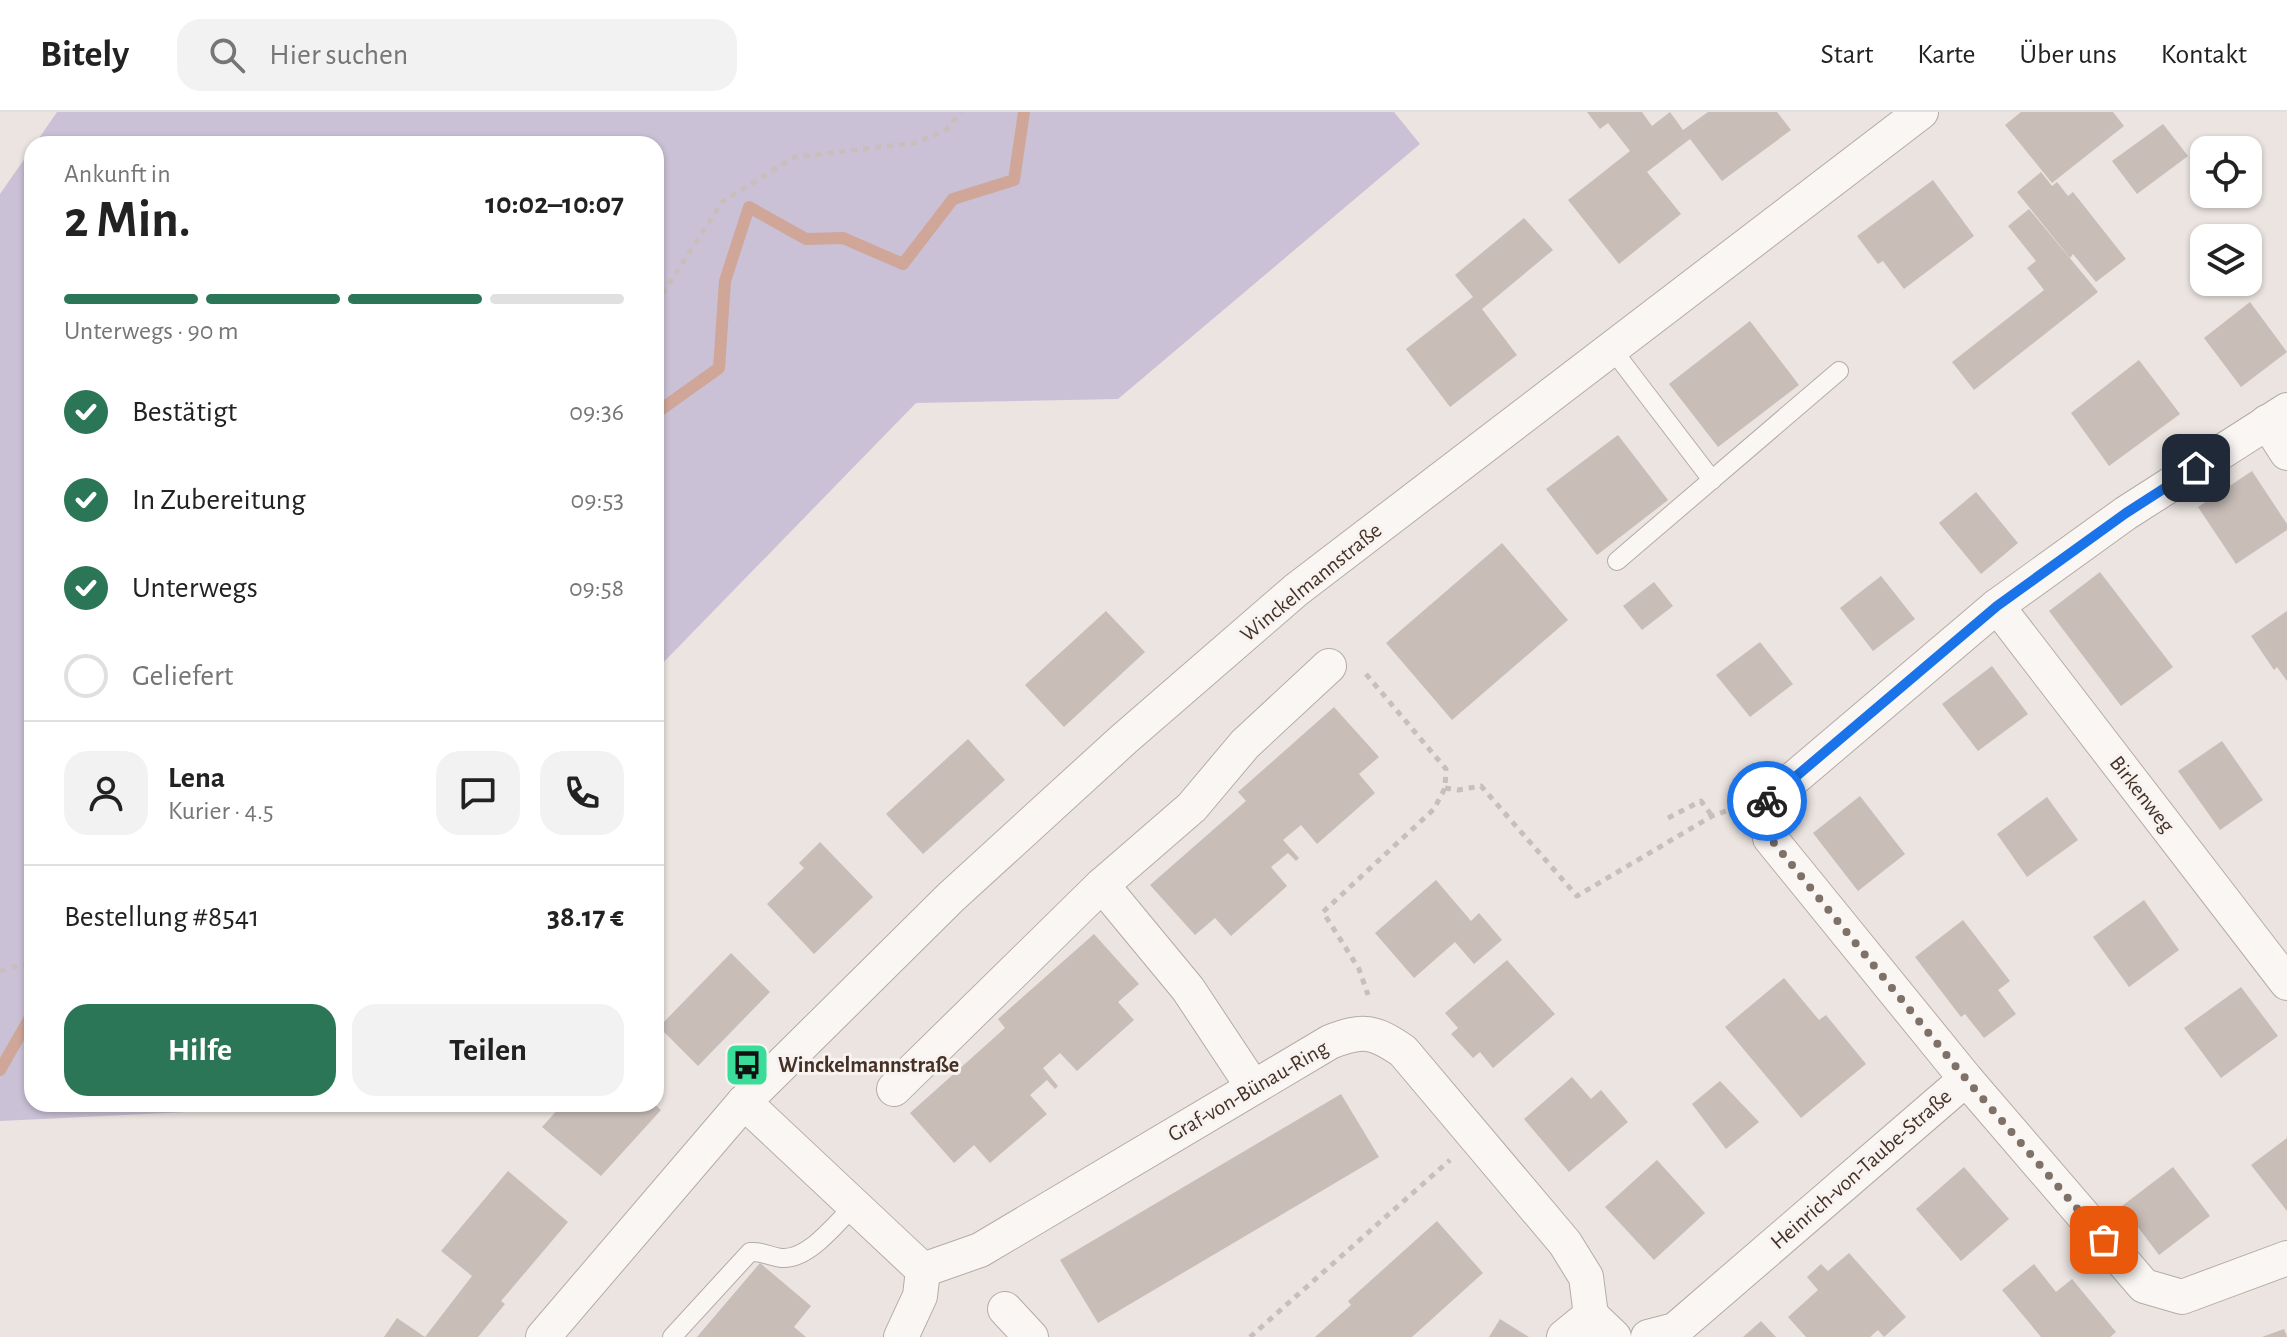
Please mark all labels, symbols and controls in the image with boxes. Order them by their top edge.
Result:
search box [177,19,737,91]
icon: search [205,33,249,77]
text: Bitely [40,36,129,74]
text: Hier suchen [269,40,408,70]
text: Start [1821,41,1873,69]
text: Karte [1917,41,1976,69]
text: Über uns [2020,41,2117,69]
text: Kontakt [2161,41,2247,69]
map controls [2190,136,2262,296]
button: locate [2190,136,2262,208]
text: Ankunft in [64,161,171,187]
text: 10:02–10:07 [485,189,624,219]
text: 2 Min. [64,194,191,246]
button: layers [2190,224,2262,296]
text: Unterwegs · 90 m [64,318,239,344]
icon: check [64,390,108,434]
text: Bestätigt [132,397,237,427]
text: 09:36 [569,399,624,425]
pin [2162,434,2230,502]
icon: home [2174,446,2218,490]
icon: check [64,478,108,522]
text: In Zubereitung [132,485,306,515]
text: 09:53 [571,487,624,513]
street label: Winckelmannstraße [1236,519,1386,645]
icon: check [64,566,108,610]
text: Unterwegs [132,573,258,603]
text: 09:58 [569,575,624,601]
text: Geliefert [132,661,233,691]
button: person [64,751,148,835]
button: chat [436,751,520,835]
button: phone [540,751,624,835]
street label: Birkenweg [2106,752,2179,837]
courier [1727,761,1807,841]
text: Lena [168,763,225,793]
icon: bike [1745,779,1789,823]
text: Kurier · 4.5 [168,798,274,824]
text: Bestellung #8541 [64,902,260,932]
text: 38.17 € [547,902,624,932]
button: Hilfe [64,1004,336,1096]
button: Teilen [352,1004,624,1096]
street label: Graf-von-Bünau-Ring [1164,1036,1332,1146]
bus stop icon: Winckelmannstraße [723,1041,771,1089]
place label: Winckelmannstraße [778,1054,959,1076]
street label: Heinrich-von-Taube-Straße [1766,1085,1956,1253]
pin [2070,1206,2138,1274]
icon: bag [2082,1218,2126,1262]

